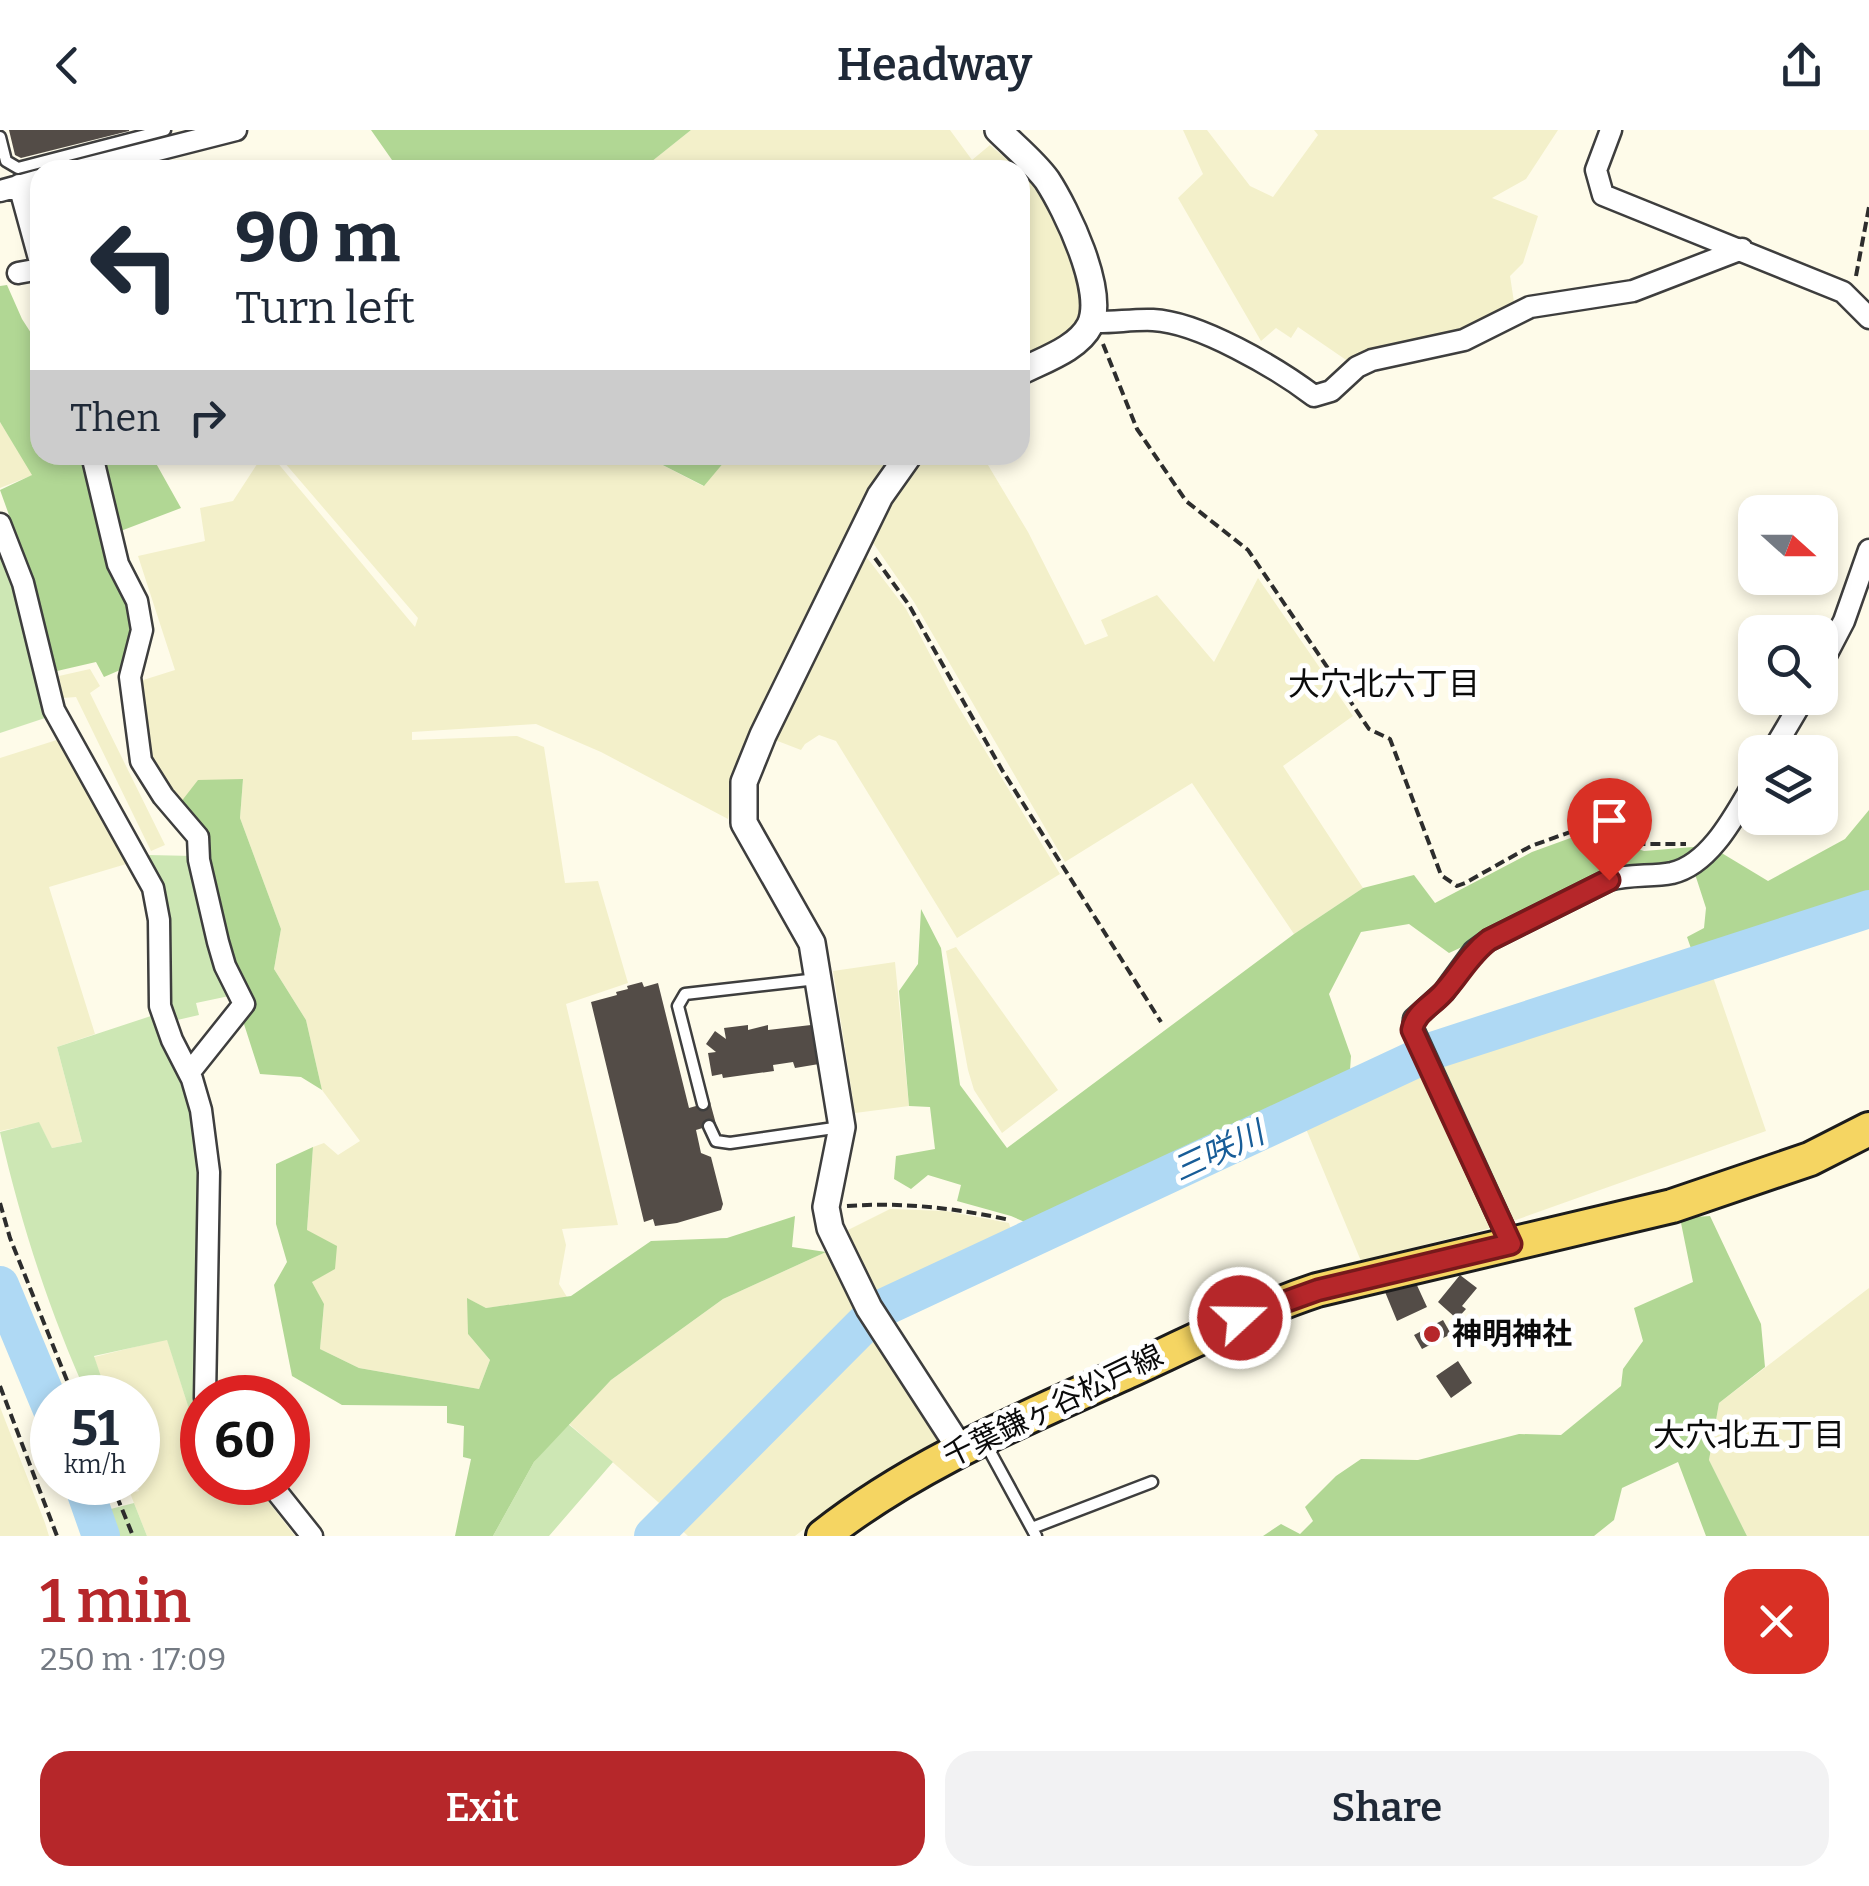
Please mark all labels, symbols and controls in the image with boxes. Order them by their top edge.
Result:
icon: back [40,38,95,93]
text: Headway [837,38,1032,92]
icon: share [1774,38,1829,93]
text: 90 m [235,196,400,280]
icon: left [70,200,200,330]
text: Turn left [235,281,415,335]
icon: right [180,390,235,445]
text: Then [70,395,160,441]
north arrow [1738,495,1838,595]
map controls [1738,495,1838,835]
button: search [1738,615,1838,715]
district label: 大穴北六丁目 [1288,665,1480,703]
button: layers [1738,735,1838,835]
pin [1567,778,1652,881]
icon: arrive [1582,793,1637,848]
water label: 三咲川 [1166,1112,1272,1189]
position arrow [1188,1266,1292,1370]
place label: 神明神社 [1452,1316,1572,1352]
marker: 神明神社 [1421,1323,1443,1345]
street label: 千葉鎌ヶ谷松戸線 [937,1337,1169,1475]
speed limit sign: 60 [180,1375,310,1505]
text: 51 [71,1398,119,1458]
district label: 大穴北五丁目 [1653,1416,1845,1454]
text: km/h [64,1450,126,1480]
text: 1 min [40,1566,191,1638]
button: close [1724,1569,1829,1674]
text: 250 m · 17:09 [40,1640,226,1678]
button: Exit [40,1751,925,1866]
button: Share [945,1751,1829,1866]

